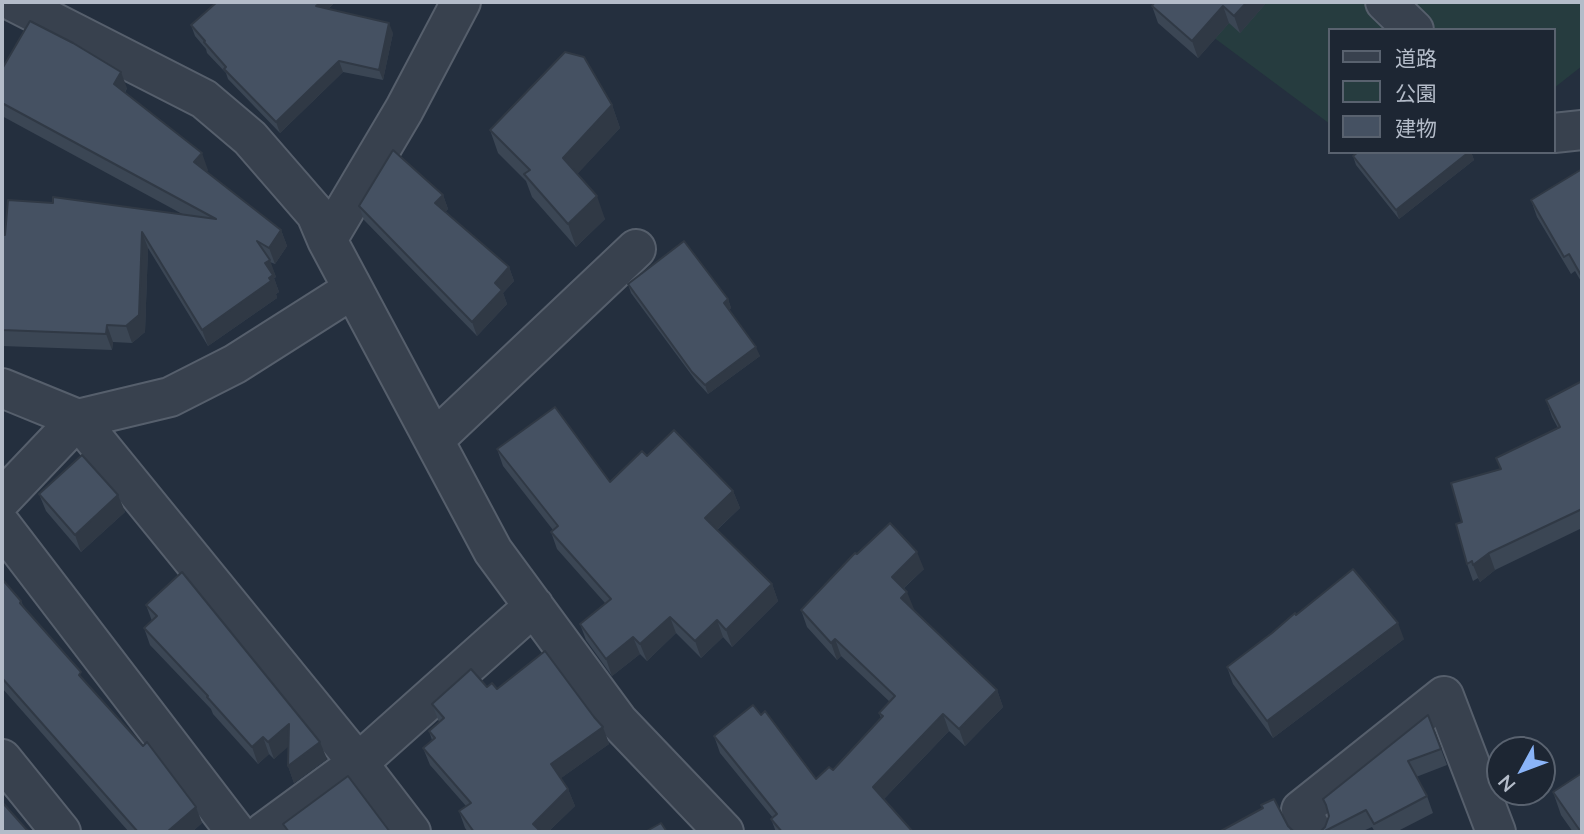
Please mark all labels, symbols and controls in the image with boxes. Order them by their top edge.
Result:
legend [1328,28,1556,154]
text: 道路 [1395,45,1437,70]
text: 公園 [1395,80,1437,105]
text: 建物 [1395,115,1437,140]
north arrow [1486,736,1556,806]
text: N [1493,771,1520,797]

